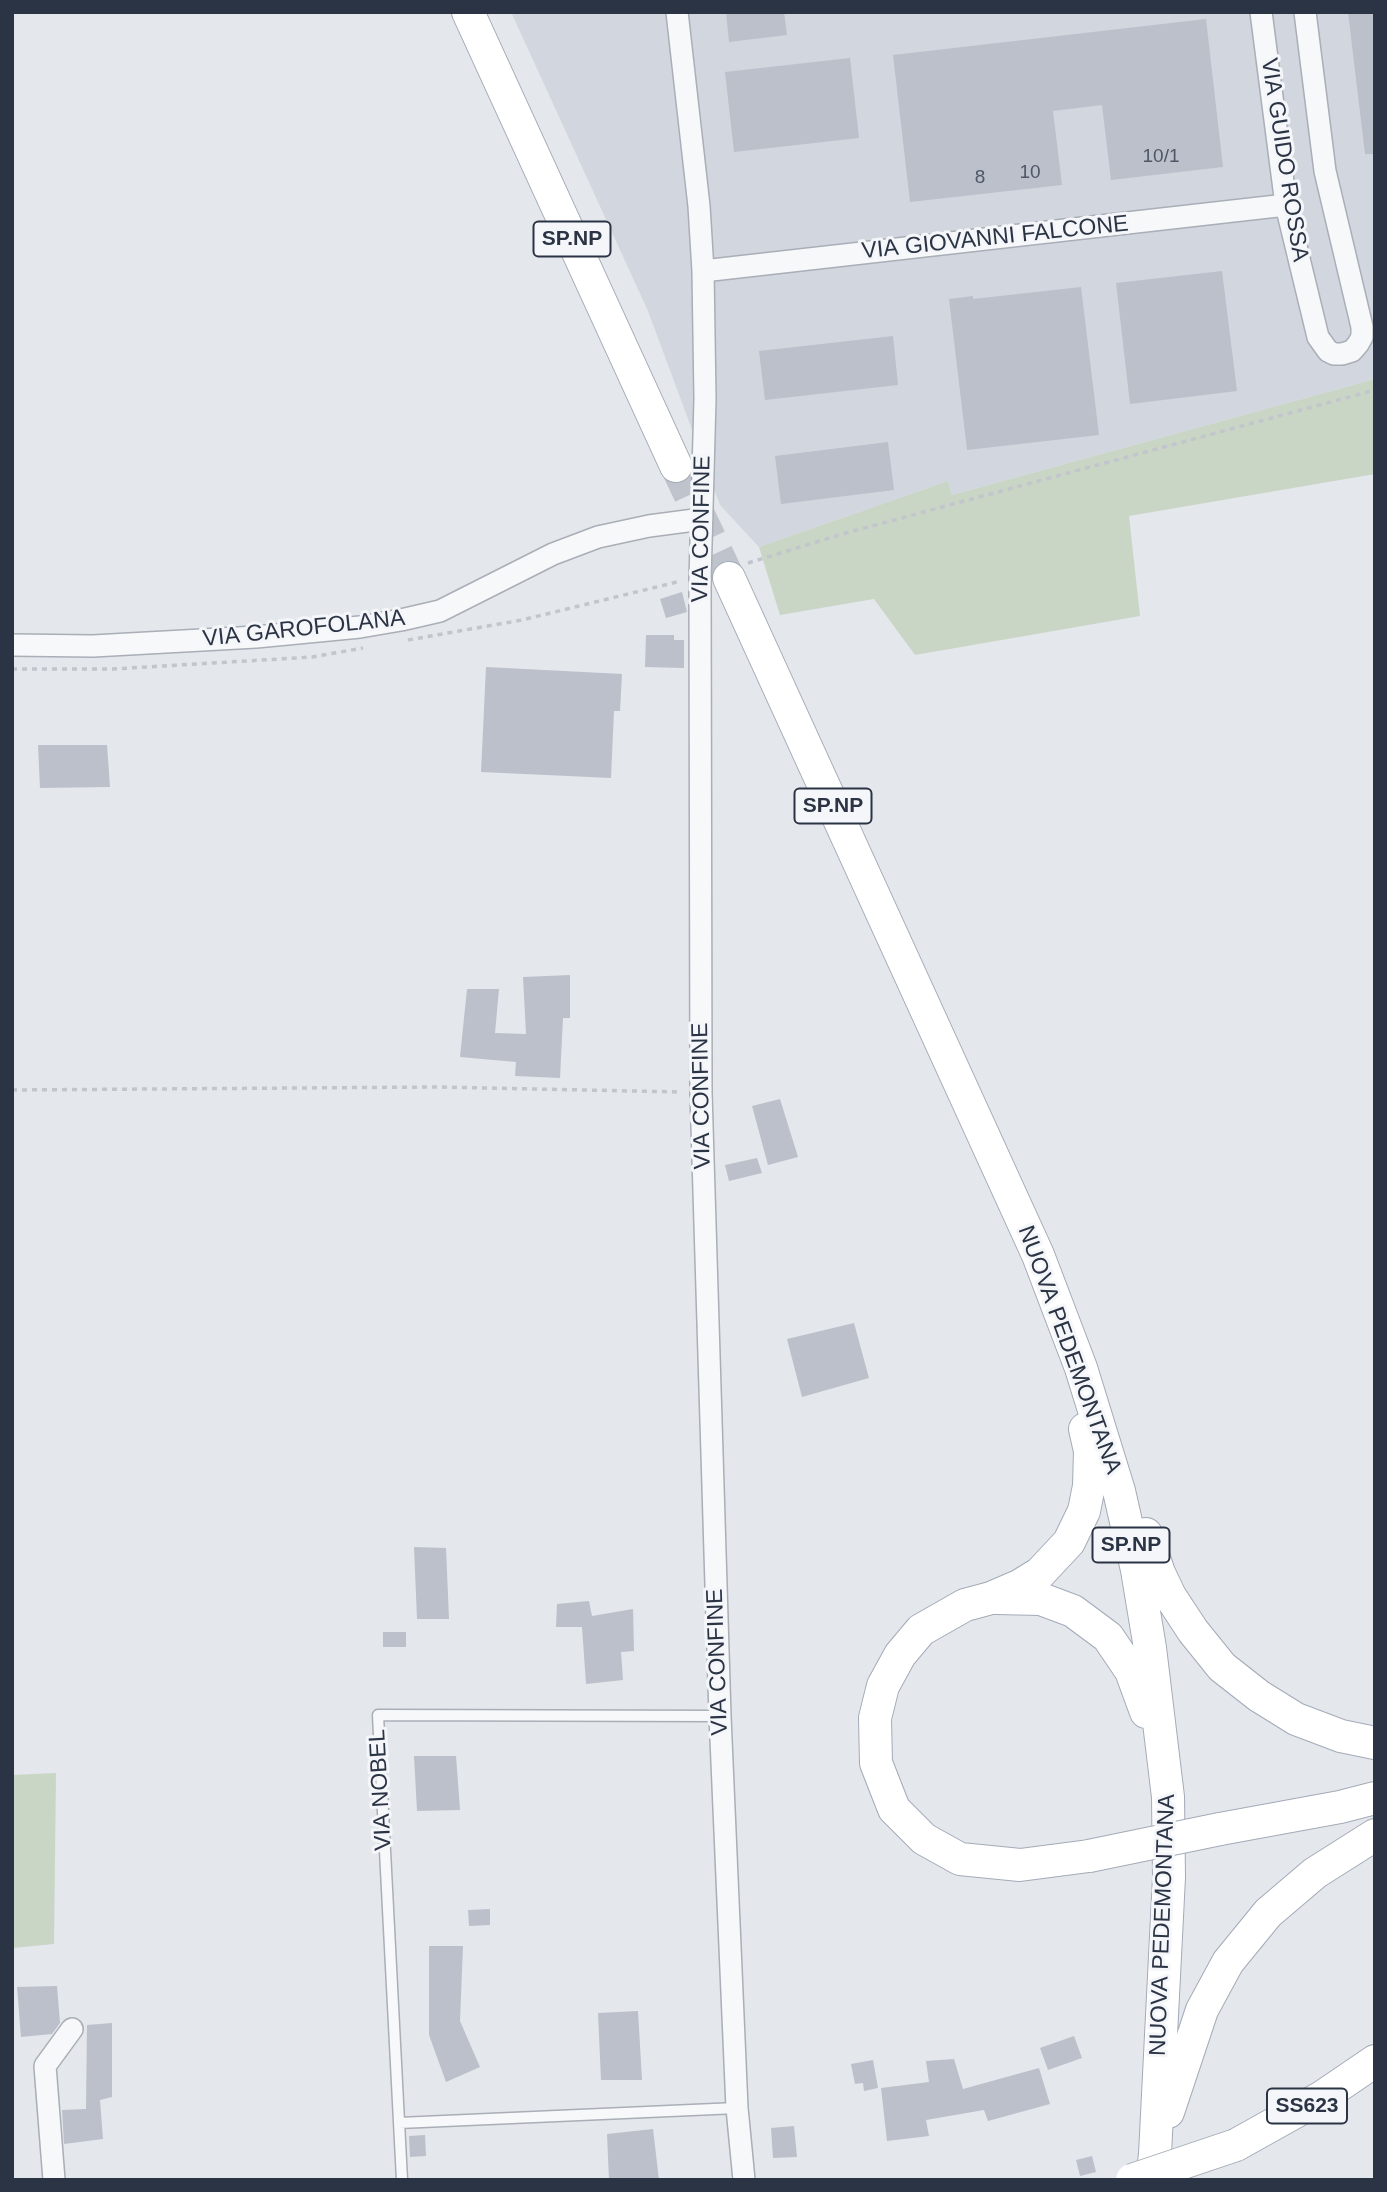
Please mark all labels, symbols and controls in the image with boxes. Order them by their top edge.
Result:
street label: VIA GUIDO ROSSA [1254,56,1314,264]
house number: 10/1 [1143,146,1179,168]
house number: 10 [1019,162,1041,184]
house number: 8 [975,167,985,189]
street label: VIA GIOVANNI FALCONE [860,210,1130,266]
road number: SP.NP [534,222,610,256]
street label: VIA CONFINE [687,455,717,603]
street label: VIA GAROFOLANA [202,605,406,653]
road number: SP.NP [794,788,872,824]
street label: VIA CONFINE [687,1022,717,1170]
street label: NUOVA PEDEMONTANA [1011,1222,1127,1478]
road number: SP.NP [1092,1528,1170,1562]
street label: VIA CONFINE [702,1588,734,1736]
street label: VIA NOBEL [364,1729,398,1851]
street label: NUOVA PEDEMONTANA [1145,1793,1181,2057]
road number: SS623 [1267,2088,1347,2124]

